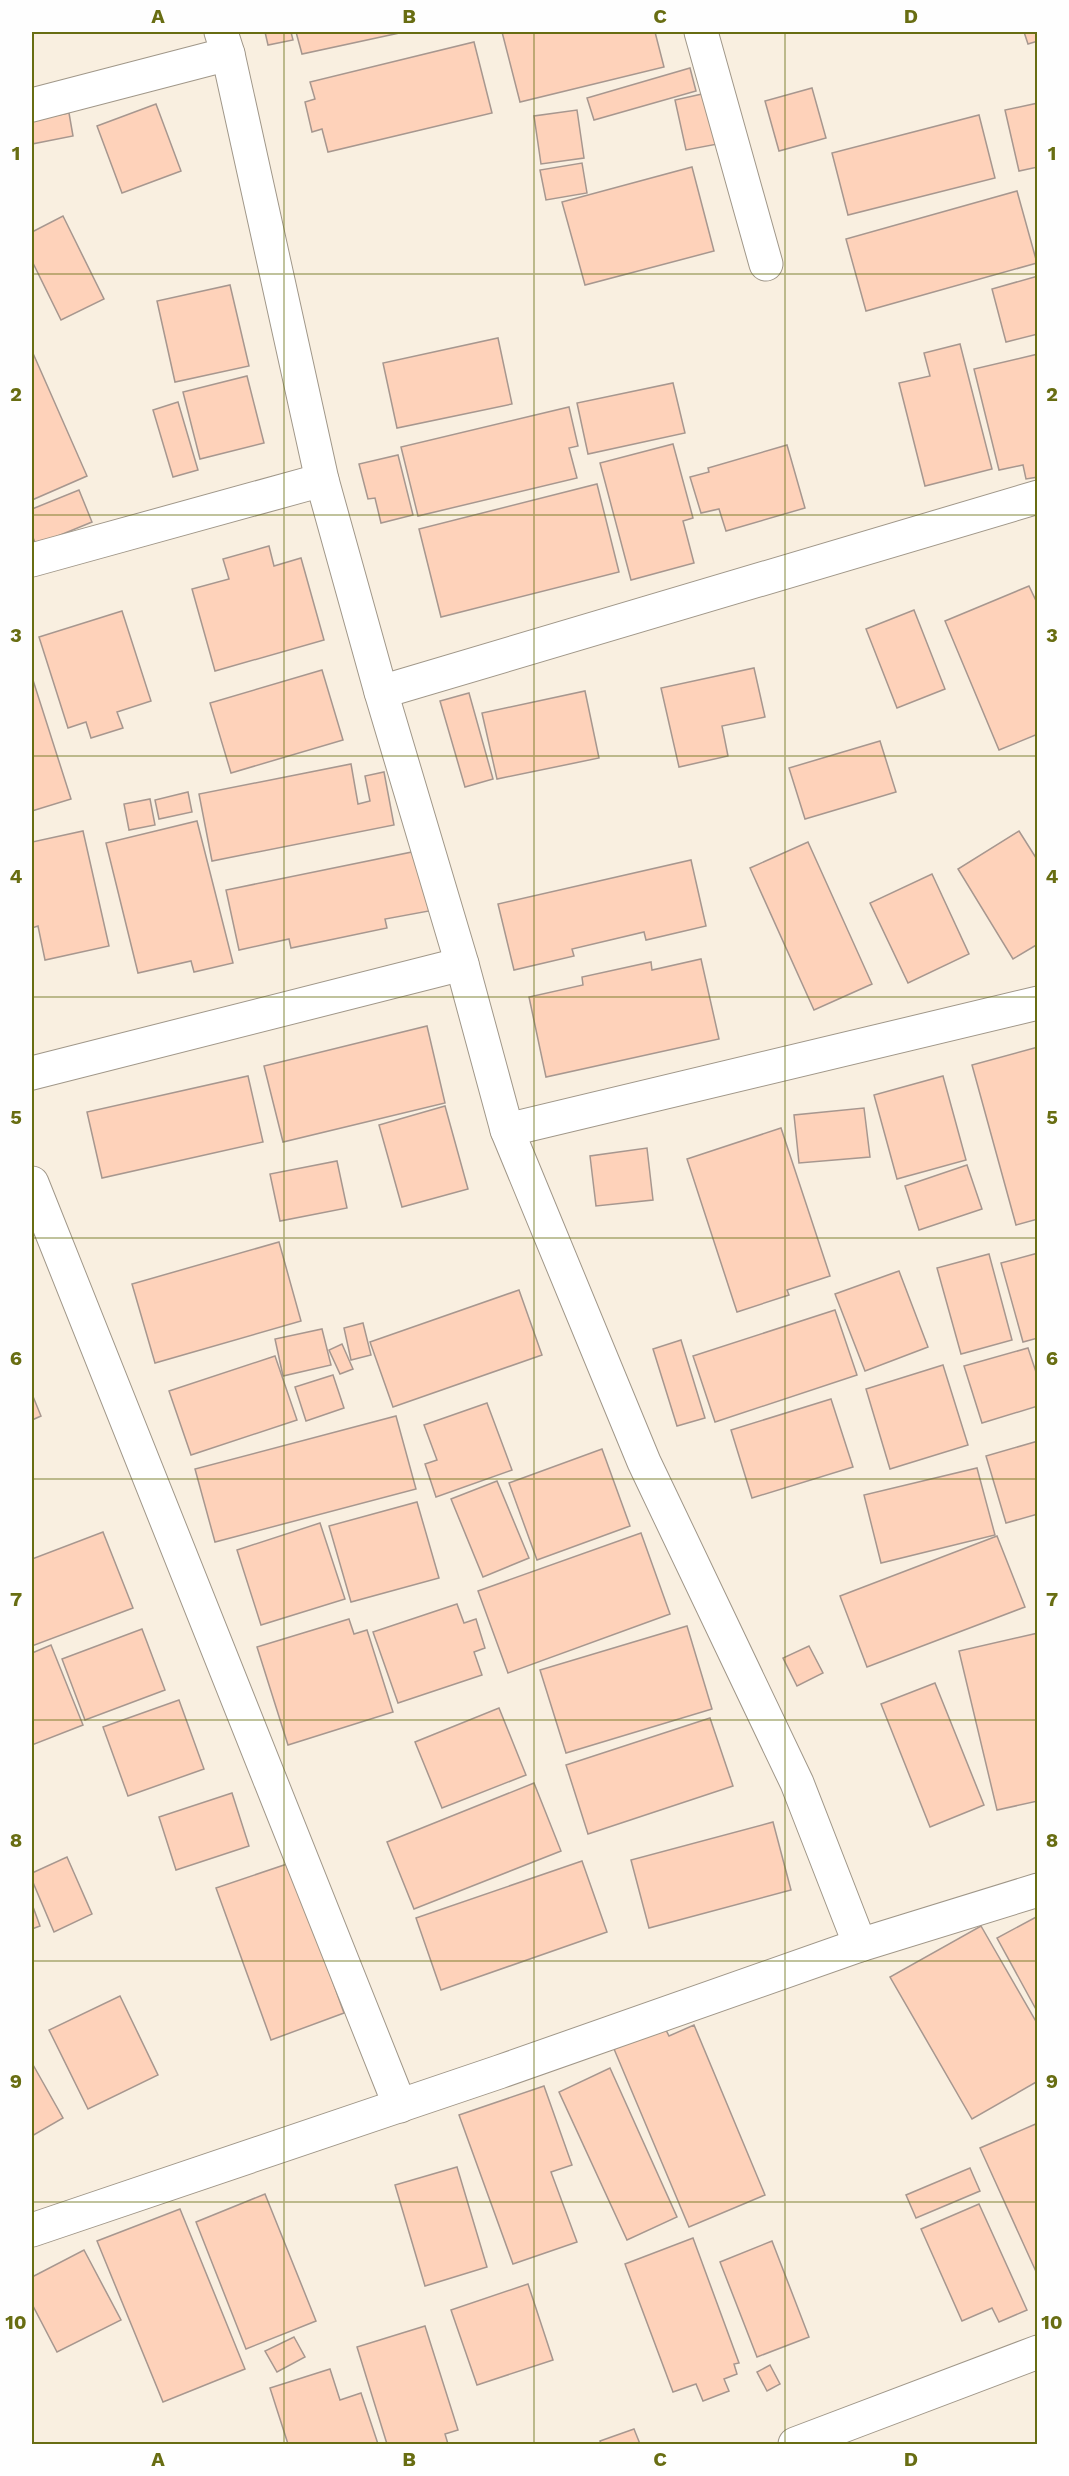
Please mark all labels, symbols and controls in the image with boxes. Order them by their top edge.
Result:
text: A [151,4,165,28]
text: B [402,4,416,28]
text: C [653,4,667,28]
text: D [904,4,918,28]
text: 1 [12,141,20,165]
text: 1 [1048,141,1056,165]
text: 2 [10,382,22,406]
text: 2 [1046,382,1058,406]
text: 3 [10,623,22,647]
text: 3 [1046,623,1058,647]
text: 4 [10,864,23,888]
text: 4 [1046,864,1059,888]
text: 5 [10,1105,22,1129]
text: 5 [1046,1105,1058,1129]
text: 6 [10,1346,22,1370]
text: 6 [1046,1346,1058,1370]
text: 7 [10,1587,22,1611]
text: 7 [1046,1587,1058,1611]
text: 8 [10,1828,22,1852]
text: 8 [1046,1828,1058,1852]
text: 9 [10,2069,22,2093]
text: 9 [1046,2069,1058,2093]
text: 10 [5,2310,27,2334]
text: 10 [1041,2310,1063,2334]
text: A [151,2447,165,2471]
text: B [402,2447,416,2471]
text: C [653,2447,667,2471]
text: D [904,2447,918,2471]

